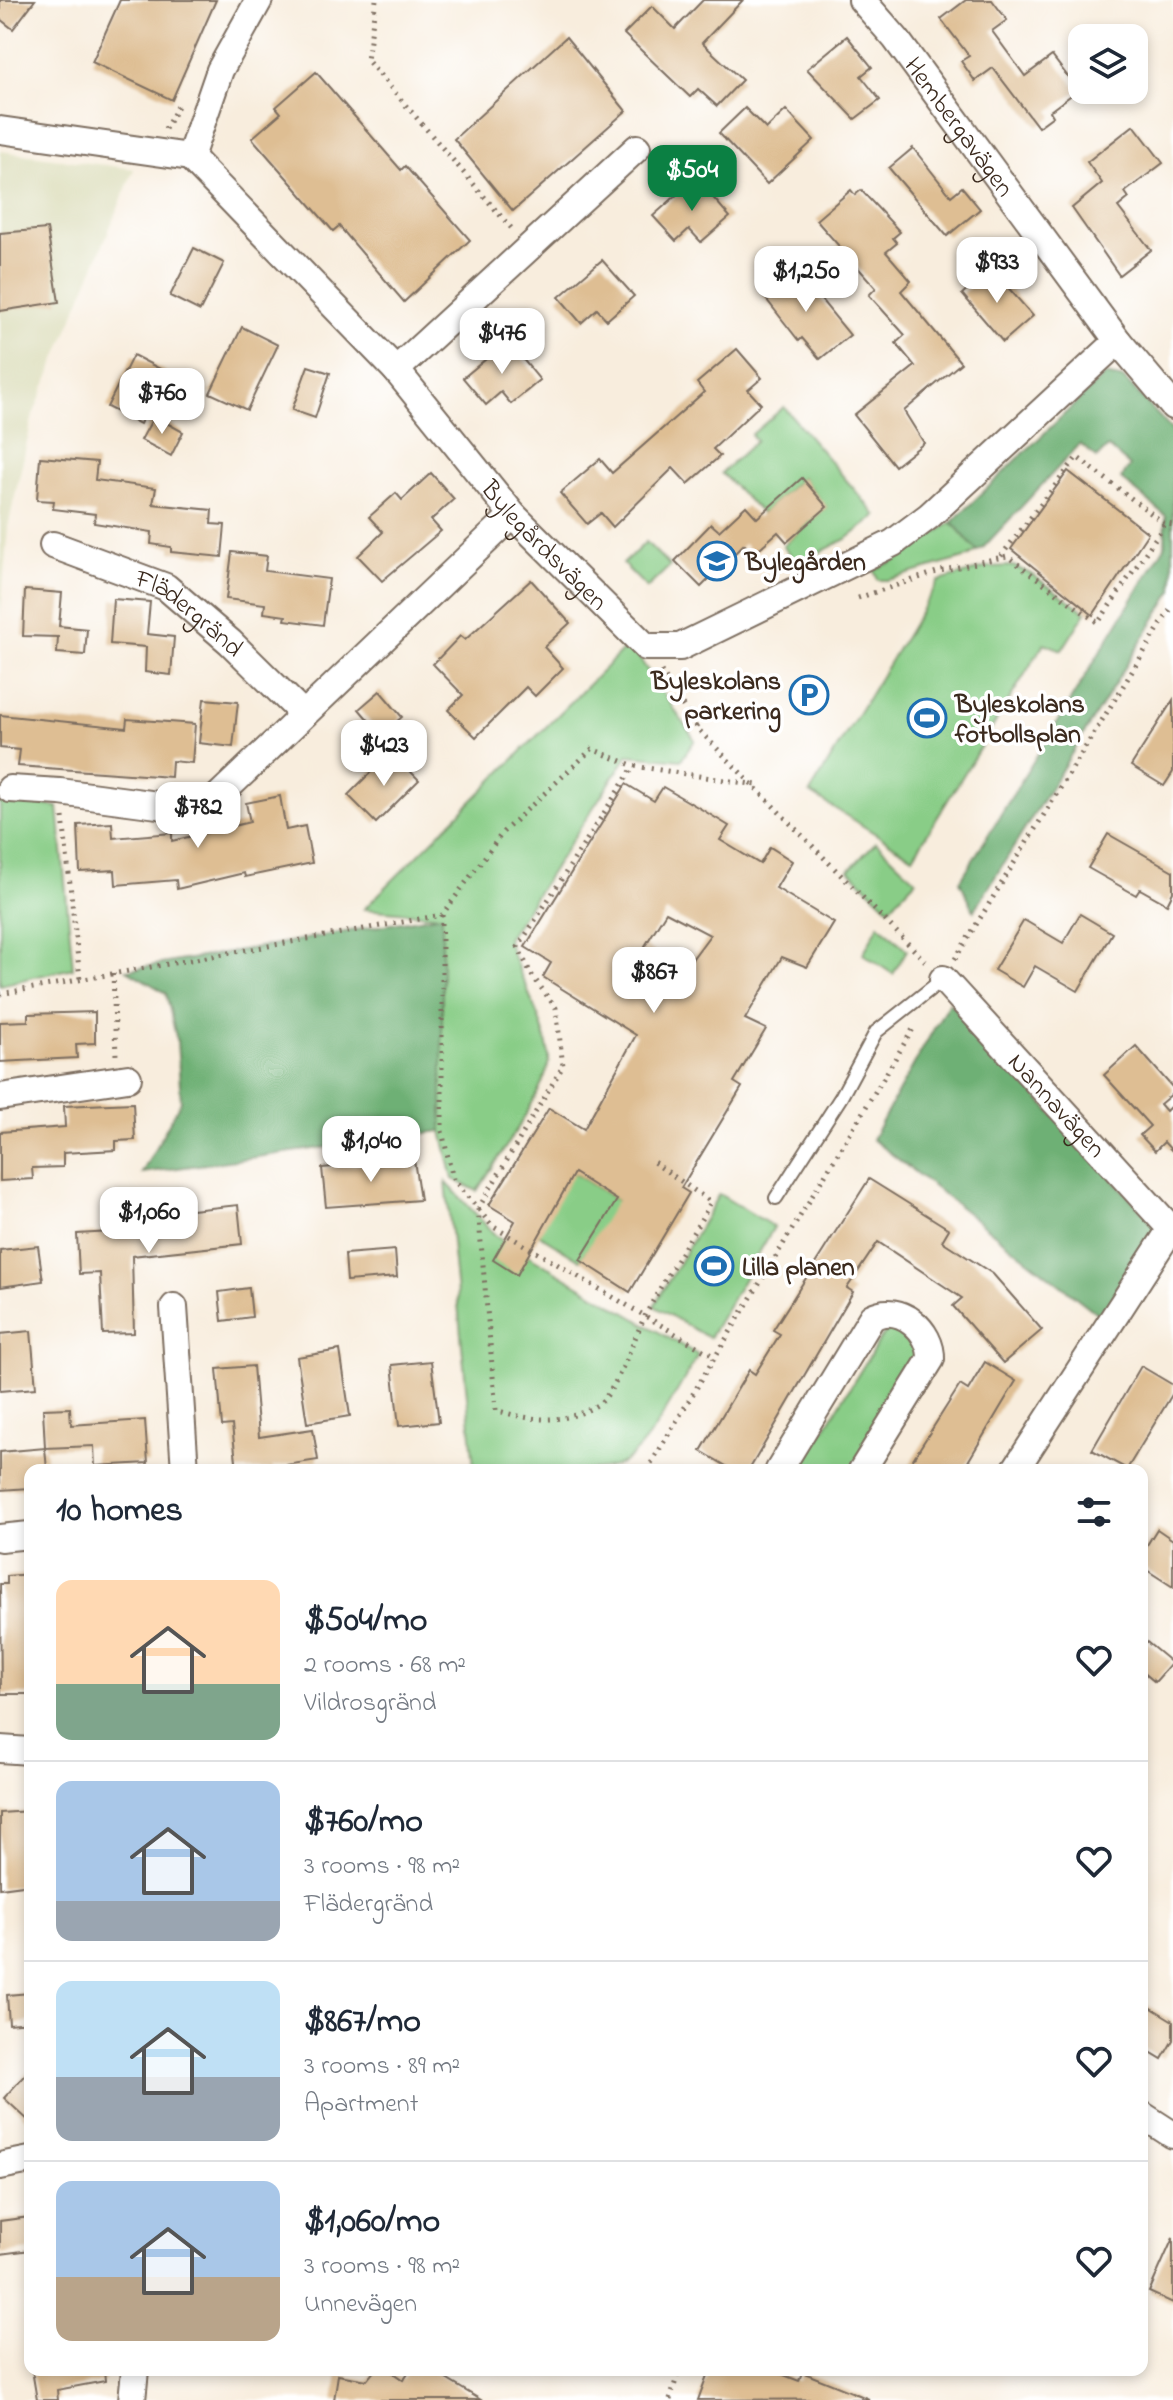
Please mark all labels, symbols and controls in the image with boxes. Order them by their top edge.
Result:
map controls [1068,24,1148,104]
button: layers [1068,24,1148,104]
street label: Hembergavägen [893,50,1022,206]
pin: $504 [645,145,739,213]
text: $504 [666,152,718,190]
pin: $933 [950,237,1044,305]
text: $933 [974,244,1020,282]
pin: $1,250 [741,246,871,314]
text: $1,250 [772,253,840,291]
pin: $476 [455,308,549,376]
text: $476 [478,315,526,353]
pin: $760 [115,368,209,436]
text: $760 [137,375,187,413]
street label: Bylegårdsvägen [469,472,615,621]
school or university icon: Bylegården [696,540,738,582]
place label: Bylegården [744,545,866,584]
street label: Flädergränd [128,561,251,667]
place label: Byleskolans parkering [650,664,781,733]
parking icon: Byleskolans parkering [788,674,830,716]
place label: Byleskolans fotbollsplan [954,687,1085,755]
sports icon: Byleskolans fotbollsplan [906,697,948,739]
pin: $423 [337,720,431,788]
text: $423 [359,727,409,765]
pin: $782 [151,782,245,850]
text: $782 [173,789,223,827]
pin: $867 [607,947,701,1015]
text: $867 [630,954,678,992]
street label: Nannavägen [997,1046,1113,1168]
pin: $1,040 [306,1116,436,1184]
text: $1,040 [340,1123,402,1161]
pin: $1,060 [84,1187,214,1255]
text: $1,060 [118,1194,180,1232]
sports icon: Lilla planen [693,1245,735,1287]
place label: Lilla planen [742,1250,855,1288]
text: 10 homes [56,1487,183,1537]
icon: filters [1072,1490,1116,1534]
text: $504/mo [304,1597,427,1647]
icon: home [120,1612,216,1708]
icon: heart [1072,1638,1116,1682]
text: 2 rooms · 68 m² [304,1647,466,1685]
text: Vildrosgränd [304,1685,436,1723]
text: $760/mo [304,1798,423,1848]
icon: home [120,1813,216,1909]
icon: heart [1072,1839,1116,1883]
text: 3 rooms · 98 m² [304,1848,460,1886]
text: Flädergränd [304,1886,433,1924]
text: $867/mo [304,1998,421,2048]
icon: home [120,2013,216,2109]
icon: heart [1072,2039,1116,2083]
text: 3 rooms · 89 m² [304,2048,460,2086]
text: Apartment [304,2086,418,2124]
text: $1,060/mo [304,2198,440,2248]
icon: home [120,2213,216,2309]
icon: heart [1072,2239,1116,2283]
text: 3 rooms · 98 m² [304,2248,460,2286]
text: Unnevägen [304,2286,417,2324]

